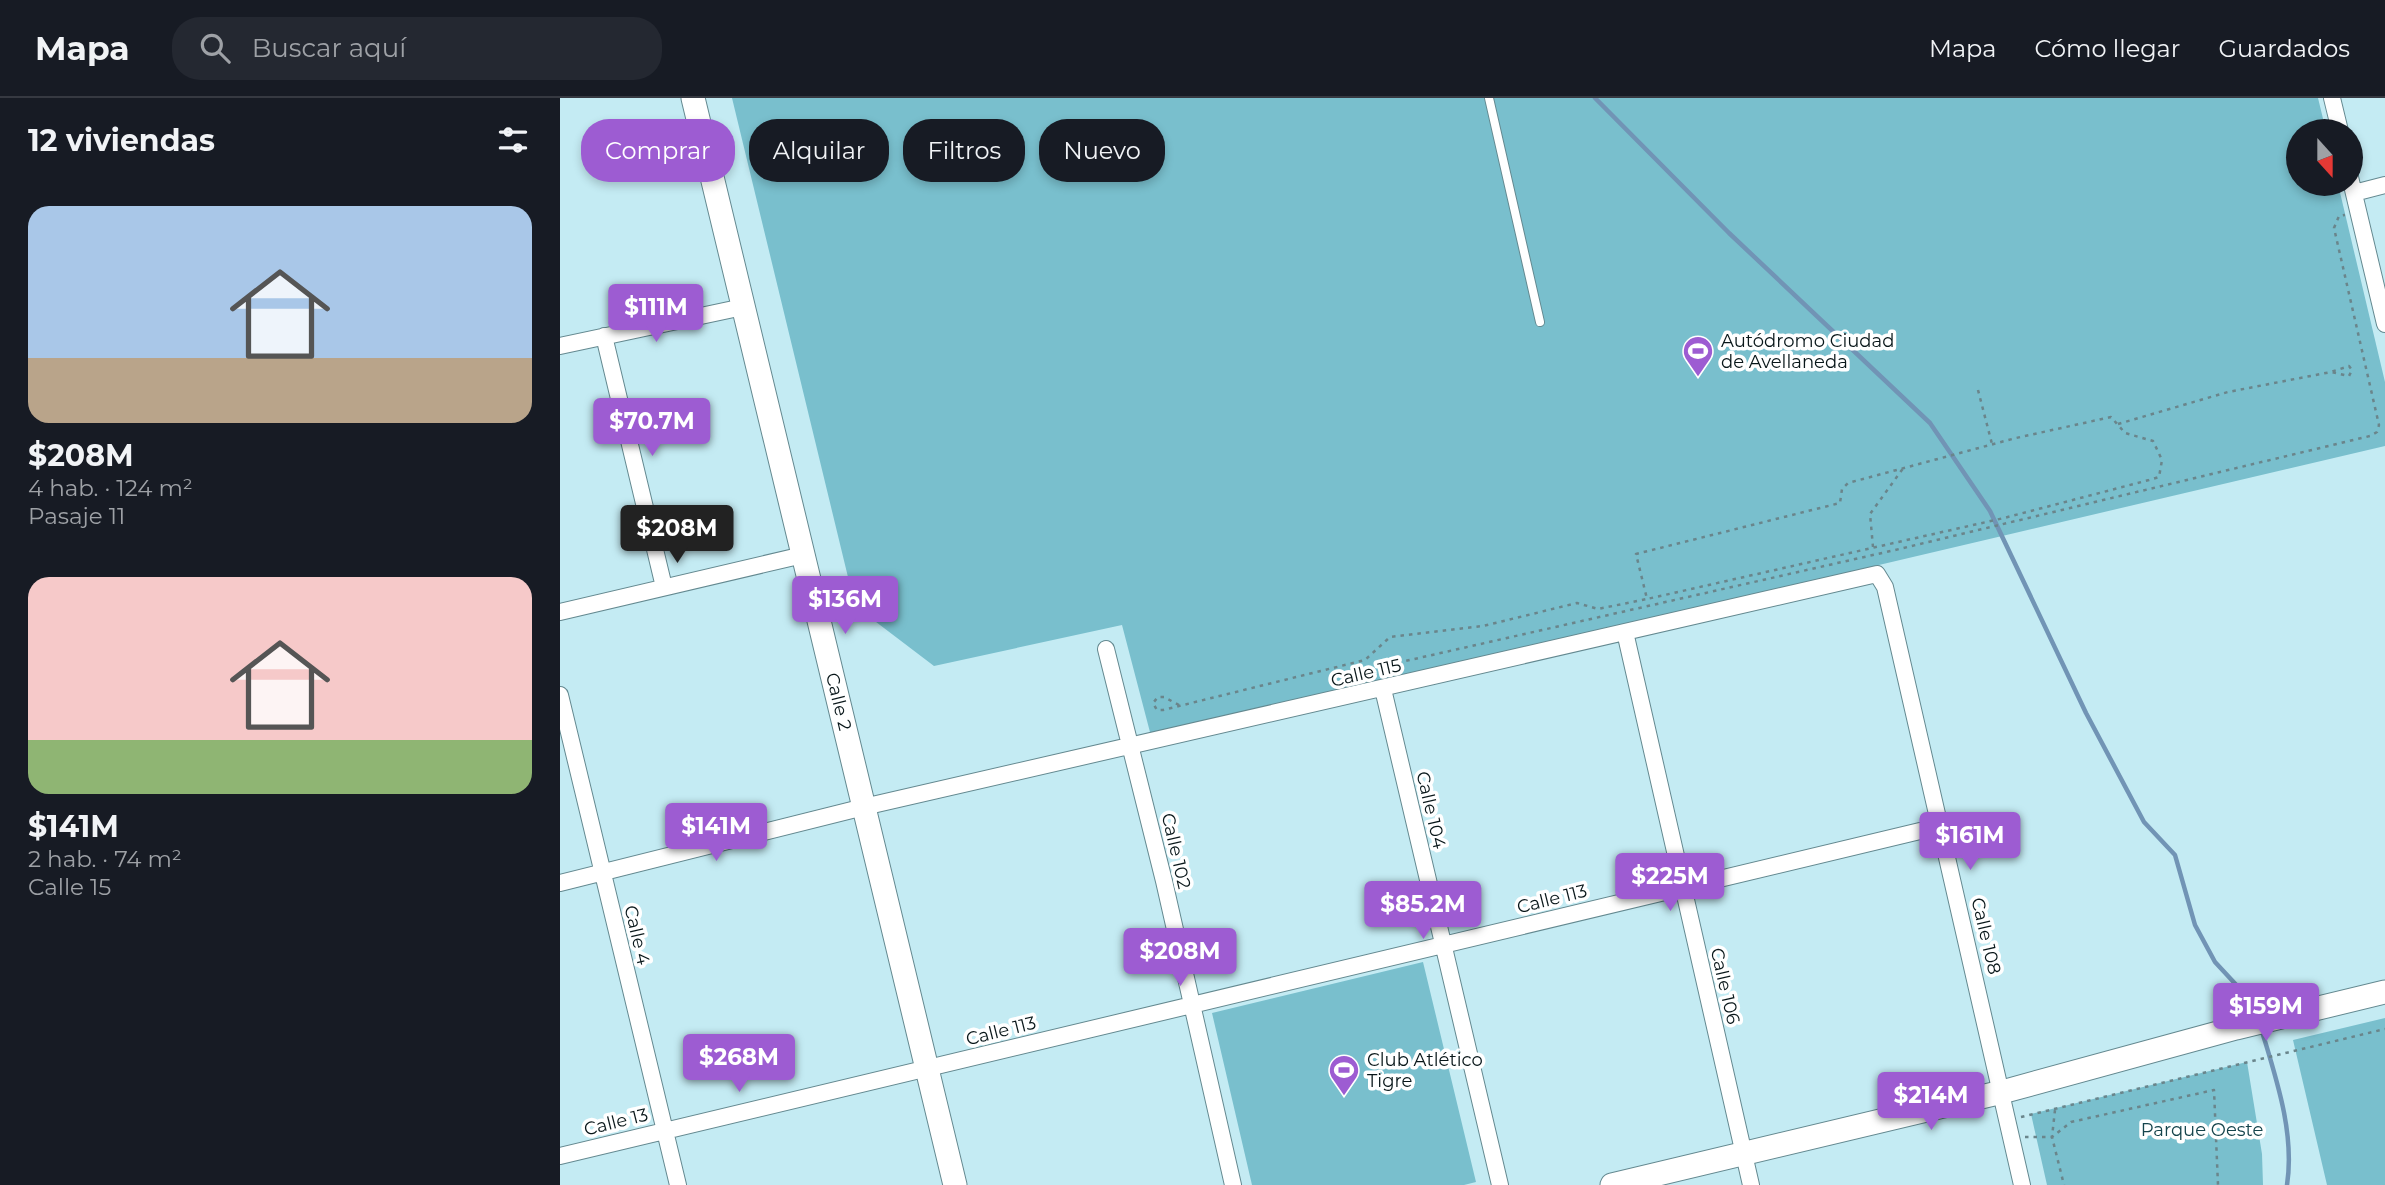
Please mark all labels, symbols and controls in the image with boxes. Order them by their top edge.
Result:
search box [172,17,662,80]
text: Mapa [35,28,130,68]
icon: search [196,29,234,67]
text: Buscar aquí [252,32,406,64]
text: Mapa [1929,34,1996,63]
text: Cómo llegar [2034,34,2180,63]
text: Guardados [2218,34,2350,63]
chip: Comprar [581,119,735,182]
chip: Alquilar [749,119,889,182]
chip: Filtros [903,119,1025,182]
chip: Nuevo [1039,119,1165,182]
north arrow [2286,119,2362,196]
map controls [2286,119,2363,196]
icon: filters [494,121,532,159]
text: 12 viviendas [28,122,215,159]
icon: home [217,251,343,377]
pin: $111M [607,285,705,344]
text: $111M [624,293,688,321]
place label: Autódromo Ciudad de Avellaneda [1721,330,1894,373]
sports icon: Autódromo Ciudad de Avellaneda [1681,334,1715,378]
pin: $70.7M [595,398,709,458]
text: $70.7M [609,407,695,435]
text: $208M [28,437,134,474]
text: 4 hab. · 124 m² [28,474,193,502]
text: Pasaje 11 [28,502,125,530]
pin: $208M [628,505,726,565]
text: $208M [636,514,718,542]
pin: $136M [796,576,894,636]
text: $136M [808,585,882,613]
icon: home [217,622,343,748]
street label: Calle 115 [1329,654,1403,692]
street label: Calle 2 [821,671,856,733]
street label: Calle 104 [1411,769,1451,851]
pin: $141M [667,804,765,863]
text: $141M [28,808,119,845]
street label: Calle 102 [1157,811,1195,891]
text: $141M [681,812,751,840]
pin: $161M [1921,812,2019,872]
text: $161M [1935,821,2005,849]
text: 2 hab. · 74 m² [28,845,182,873]
pin: $225M [1621,854,1719,913]
text: $225M [1631,862,1709,890]
text: Calle 15 [28,873,111,901]
street label: Calle 113 [1515,880,1589,918]
pin: $85.2M [1366,882,1480,941]
text: $85.2M [1380,890,1466,918]
street label: Calle 108 [1966,895,2006,977]
street label: Calle 4 [619,903,655,967]
pin: $208M [1131,928,1229,988]
text: $208M [1139,937,1221,965]
street label: Calle 106 [1706,946,1744,1026]
pin: $159M [2217,984,2315,1043]
text: $159M [2229,992,2303,1020]
street label: Calle 113 [964,1012,1038,1050]
pin: $268M [690,1034,788,1094]
text: $268M [699,1043,779,1071]
place label: Club Atlético Tigre [1367,1049,1483,1092]
sports icon: Club Atlético Tigre [1327,1053,1361,1097]
pin: $214M [1882,1072,1980,1132]
text: $214M [1893,1081,1969,1109]
street label: Calle 13 [582,1103,650,1141]
park label: Parque Oeste [2141,1119,2264,1141]

